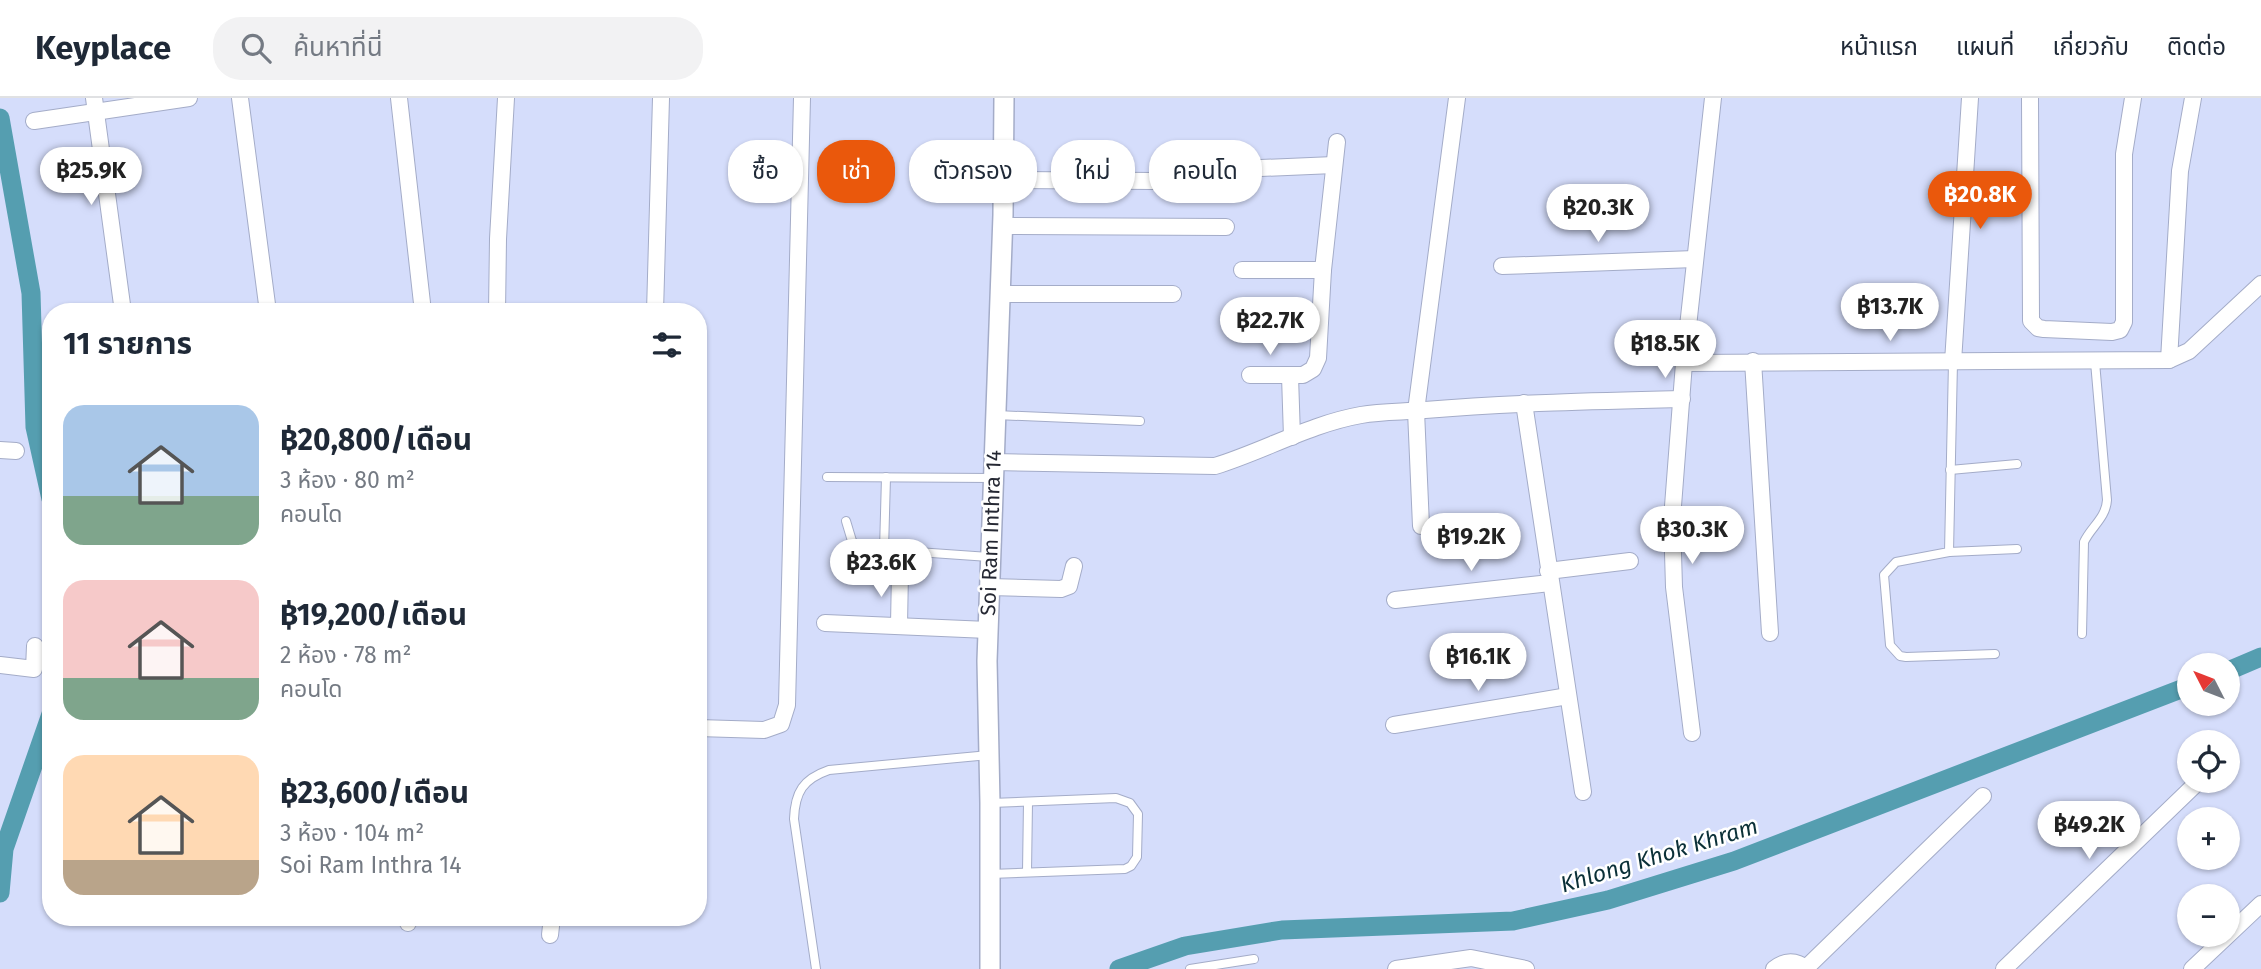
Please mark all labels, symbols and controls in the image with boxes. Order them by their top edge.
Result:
search box [213,17,703,80]
text: Keyplace [35,28,171,68]
icon: search [237,29,275,67]
text: ค้นหาที่นี่ [293,32,383,63]
text: หน้าแรก [1840,33,1918,61]
text: แผนที่ [1956,33,2014,61]
text: เกี่ยวกับ [2052,33,2129,61]
text: ติดต่อ [2167,33,2226,61]
chip: ซื้อ [728,140,803,203]
chip: เช่า [817,140,895,203]
chip: ตัวกรอง [909,140,1037,203]
chip: ใหม่ [1051,140,1135,203]
chip: คอนโด [1149,140,1262,203]
pin: ฿25.9K [34,148,148,207]
text: ฿25.9K [56,156,126,184]
pin: ฿20.8K [1923,172,2037,231]
text: ฿20.8K [1944,180,2016,208]
pin: ฿20.3K [1541,184,1655,244]
text: ฿20.3K [1562,193,1634,221]
pin: ฿13.7K [1833,284,1947,343]
text: ฿13.7K [1857,292,1923,320]
pin: ฿22.7K [1213,298,1327,357]
text: ฿22.7K [1236,306,1304,334]
pin: ฿18.5K [1608,320,1722,380]
text: 11 รายการ [63,326,192,362]
icon: filters [648,326,686,364]
text: ฿18.5K [1630,329,1700,357]
text: ฿20,800/เดือน [280,422,472,458]
icon: home [119,433,203,517]
street label: Soi Ram Inthra 14 [975,450,1007,616]
text: 3 ห้อง · 80 m² [280,466,415,494]
text: คอนโด [280,500,342,528]
pin: ฿30.3K [1635,506,1749,566]
pin: ฿19.2K [1414,514,1528,573]
text: ฿30.3K [1656,515,1728,543]
text: ฿19.2K [1437,522,1505,550]
pin: ฿23.6K [824,540,938,599]
text: ฿23.6K [846,548,916,576]
text: ฿19,200/เดือน [280,597,467,633]
icon: home [119,608,203,692]
pin: ฿16.1K [1421,634,1535,693]
text: 2 ห้อง · 78 m² [280,641,412,669]
text: ฿16.1K [1446,642,1511,670]
north arrow [2177,653,2240,716]
map controls [2177,653,2240,947]
text: คอนโด [280,675,342,703]
button: locate [2177,730,2240,793]
text: ฿23,600/เดือน [280,775,469,811]
icon: home [119,783,203,867]
pin: ฿49.2K [2032,802,2146,861]
button: + [2177,807,2240,870]
text: ฿49.2K [2054,810,2124,838]
water label: Khlong Khok Khram [1557,812,1761,898]
text: 3 ห้อง · 104 m² [280,819,424,847]
text: Soi Ram Inthra 14 [280,851,461,879]
button: − [2177,884,2240,947]

